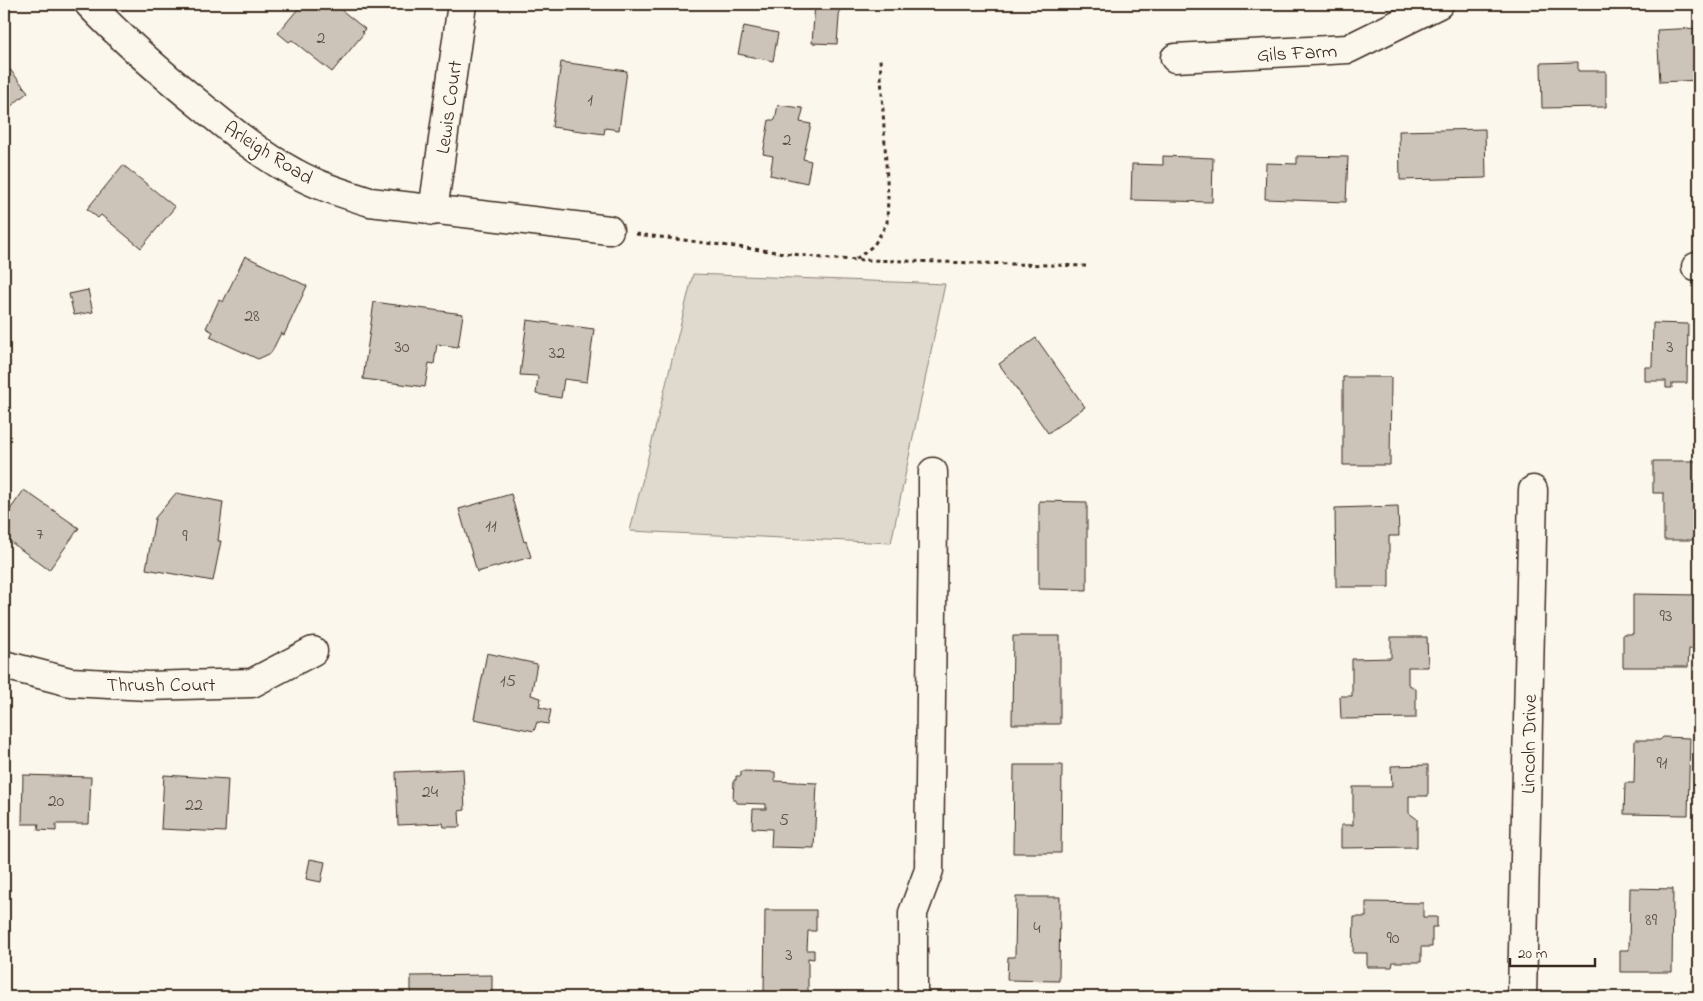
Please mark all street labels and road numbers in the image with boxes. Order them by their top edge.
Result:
street label: Gils Farm [1256,38,1338,71]
street label: Lewis Court [430,59,471,156]
street label: Arleigh Road [217,115,318,194]
street label: Thrush Court [107,672,216,701]
street label: Lincoln Drive [1515,694,1546,794]

